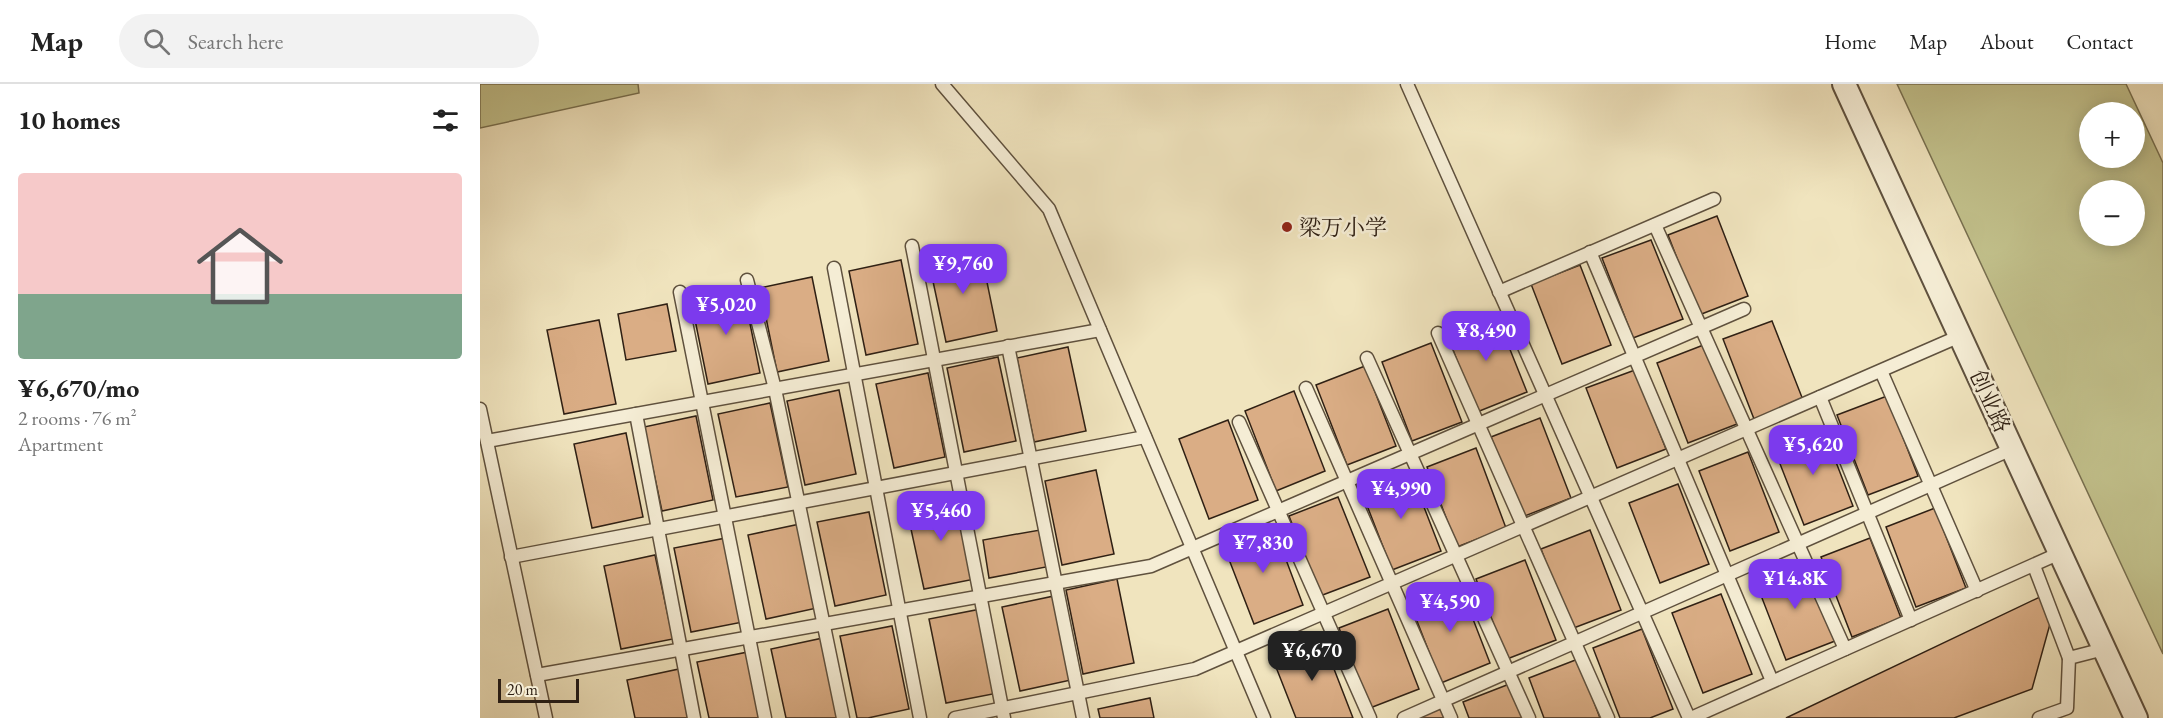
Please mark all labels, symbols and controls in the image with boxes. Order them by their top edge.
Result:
search box [119,14,539,68]
text: Map [30,23,83,59]
icon: search [140,25,173,58]
text: Search here [188,27,283,56]
text: Home [1824,28,1876,55]
text: Map [1909,28,1947,55]
text: About [1980,28,2033,55]
text: Contact [2066,28,2133,55]
map controls [2079,102,2145,246]
button: + [2079,102,2145,168]
text: 10 homes [18,103,120,137]
icon: filters [429,104,462,137]
button: − [2079,180,2145,246]
icon: home [186,212,294,320]
place label: 梁万小学 [1299,213,1387,242]
marker: 梁万小学 [1280,220,1294,234]
pin: ¥9,760 [914,244,1012,295]
text: ¥9,760 [933,250,993,276]
pin: ¥5,020 [677,285,775,336]
text: ¥5,020 [696,291,756,317]
pin: ¥8,490 [1437,311,1535,362]
text: ¥8,490 [1456,317,1516,343]
street label: 创业路 [1963,365,2017,437]
text: ¥6,670/mo [18,371,139,405]
text: 2 rooms · 76 m² [18,405,137,431]
pin: ¥5,620 [1764,425,1862,476]
text: Apartment [18,431,103,457]
text: ¥5,620 [1783,431,1843,457]
pin: ¥4,990 [1352,469,1450,520]
text: ¥4,990 [1371,475,1431,501]
pin: ¥5,460 [892,491,990,542]
text: ¥5,460 [911,497,971,523]
pin: ¥7,830 [1214,523,1312,574]
text: ¥7,830 [1233,529,1293,555]
pin: ¥14.8K [1746,559,1844,610]
text: ¥14.8K [1763,565,1828,591]
pin: ¥4,590 [1401,582,1499,633]
text: ¥4,590 [1420,588,1480,614]
pin: ¥6,670 [1263,631,1361,682]
text: ¥6,670 [1282,637,1342,663]
scale bar [498,676,579,704]
text: 20 m [507,679,538,700]

